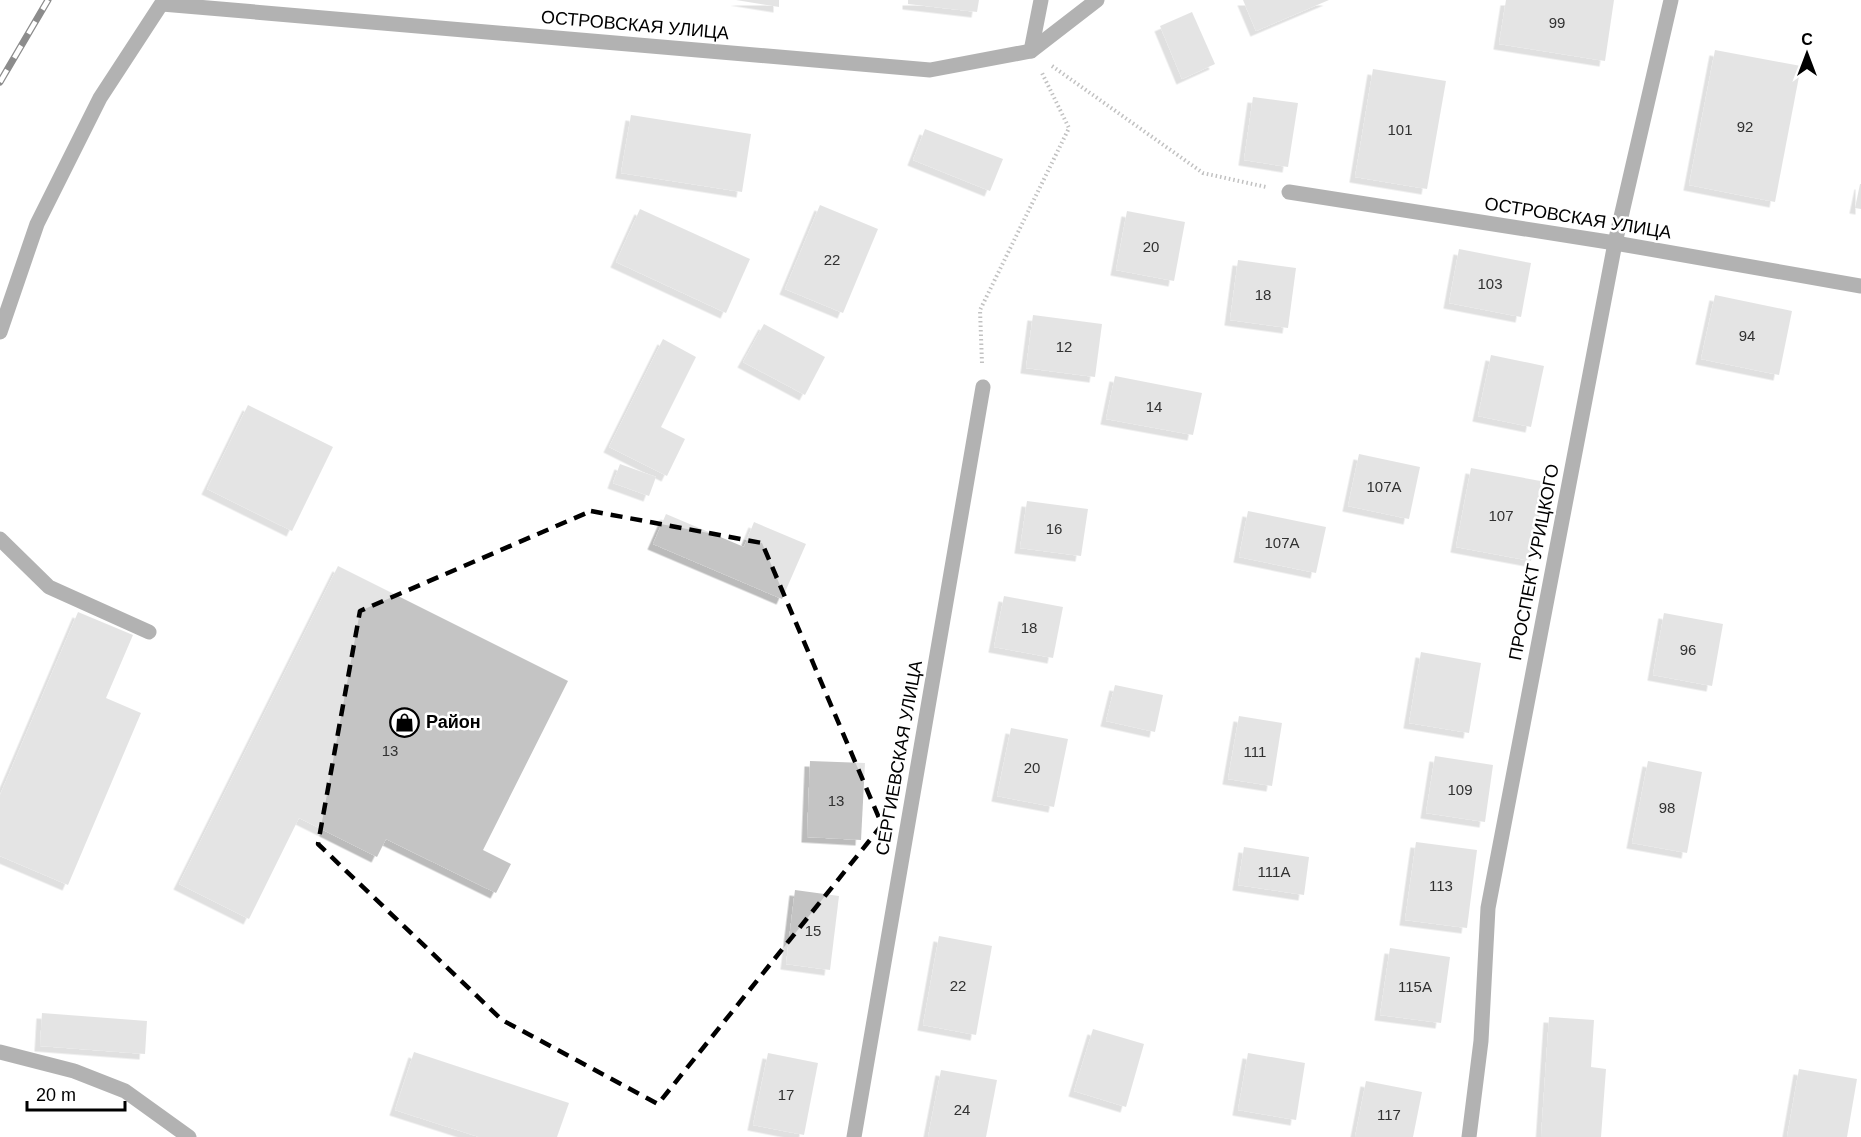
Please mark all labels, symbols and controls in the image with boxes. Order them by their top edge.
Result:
street label: ОСТРОВСКАЯ УЛИЦА [540,7,730,43]
house number: 99 [1549,14,1565,31]
north arrow [1777,24,1837,84]
text: С [1801,31,1813,48]
house number: 92 [1737,118,1753,135]
house number: 101 [1387,121,1413,138]
street label: ОСТРОВСКАЯ УЛИЦА [1483,193,1673,243]
house number: 20 [1143,238,1159,255]
house number: 22 [824,251,840,268]
house number: 103 [1477,275,1503,292]
house number: 18 [1255,286,1271,303]
house number: 94 [1739,327,1755,344]
house number: 12 [1056,338,1072,355]
house number: 14 [1146,398,1162,415]
street label: ПРОСПЕКТ УРИЦКОГО [1505,462,1563,662]
house number: 107А [1366,478,1402,495]
house number: 107 [1488,507,1514,524]
house number: 16 [1046,520,1062,537]
house number: 107А [1264,534,1300,551]
house number: 18 [1021,619,1037,636]
house number: 96 [1680,641,1696,658]
street label: СЕРГИЕВСКАЯ УЛИЦА [872,659,926,857]
shop icon: Район [389,706,421,738]
place label: Район [426,712,481,732]
house number: 13 [382,742,398,759]
house number: 111 [1244,743,1266,760]
house number: 20 [1024,759,1040,776]
house number: 109 [1447,781,1473,798]
house number: 13 [828,792,844,809]
house number: 98 [1659,799,1675,816]
house number: 111А [1258,863,1290,880]
house number: 113 [1429,877,1453,894]
house number: 15 [805,922,821,939]
house number: 22 [950,977,966,994]
house number: 115А [1398,978,1432,995]
scale bar [27,1074,124,1112]
text: 20 m [36,1085,76,1105]
house number: 17 [778,1086,794,1103]
house number: 24 [954,1101,970,1118]
house number: 117 [1377,1106,1401,1123]

